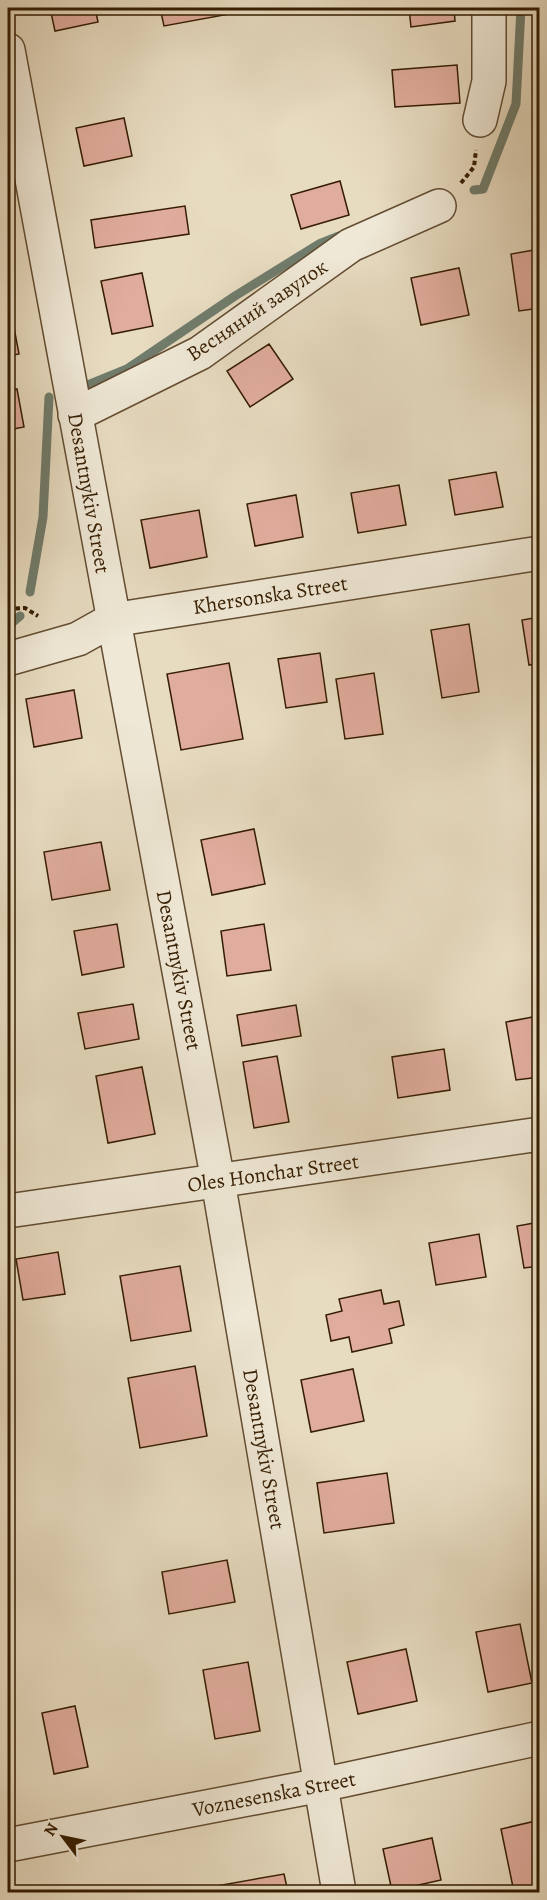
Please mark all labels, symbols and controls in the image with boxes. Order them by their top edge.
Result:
street label: Весняний завулок [181,252,333,368]
street label: Desantnykiv Street [61,410,117,576]
street label: Khersonska Street [191,569,349,621]
street label: Desantnykiv Street [150,887,208,1053]
street label: Oles Honchar Street [185,1147,361,1199]
street label: Desantnykiv Street [236,1366,292,1532]
street label: Voznesenska Street [189,1764,358,1824]
north arrow [33,1807,93,1867]
text: N [39,1819,64,1840]

